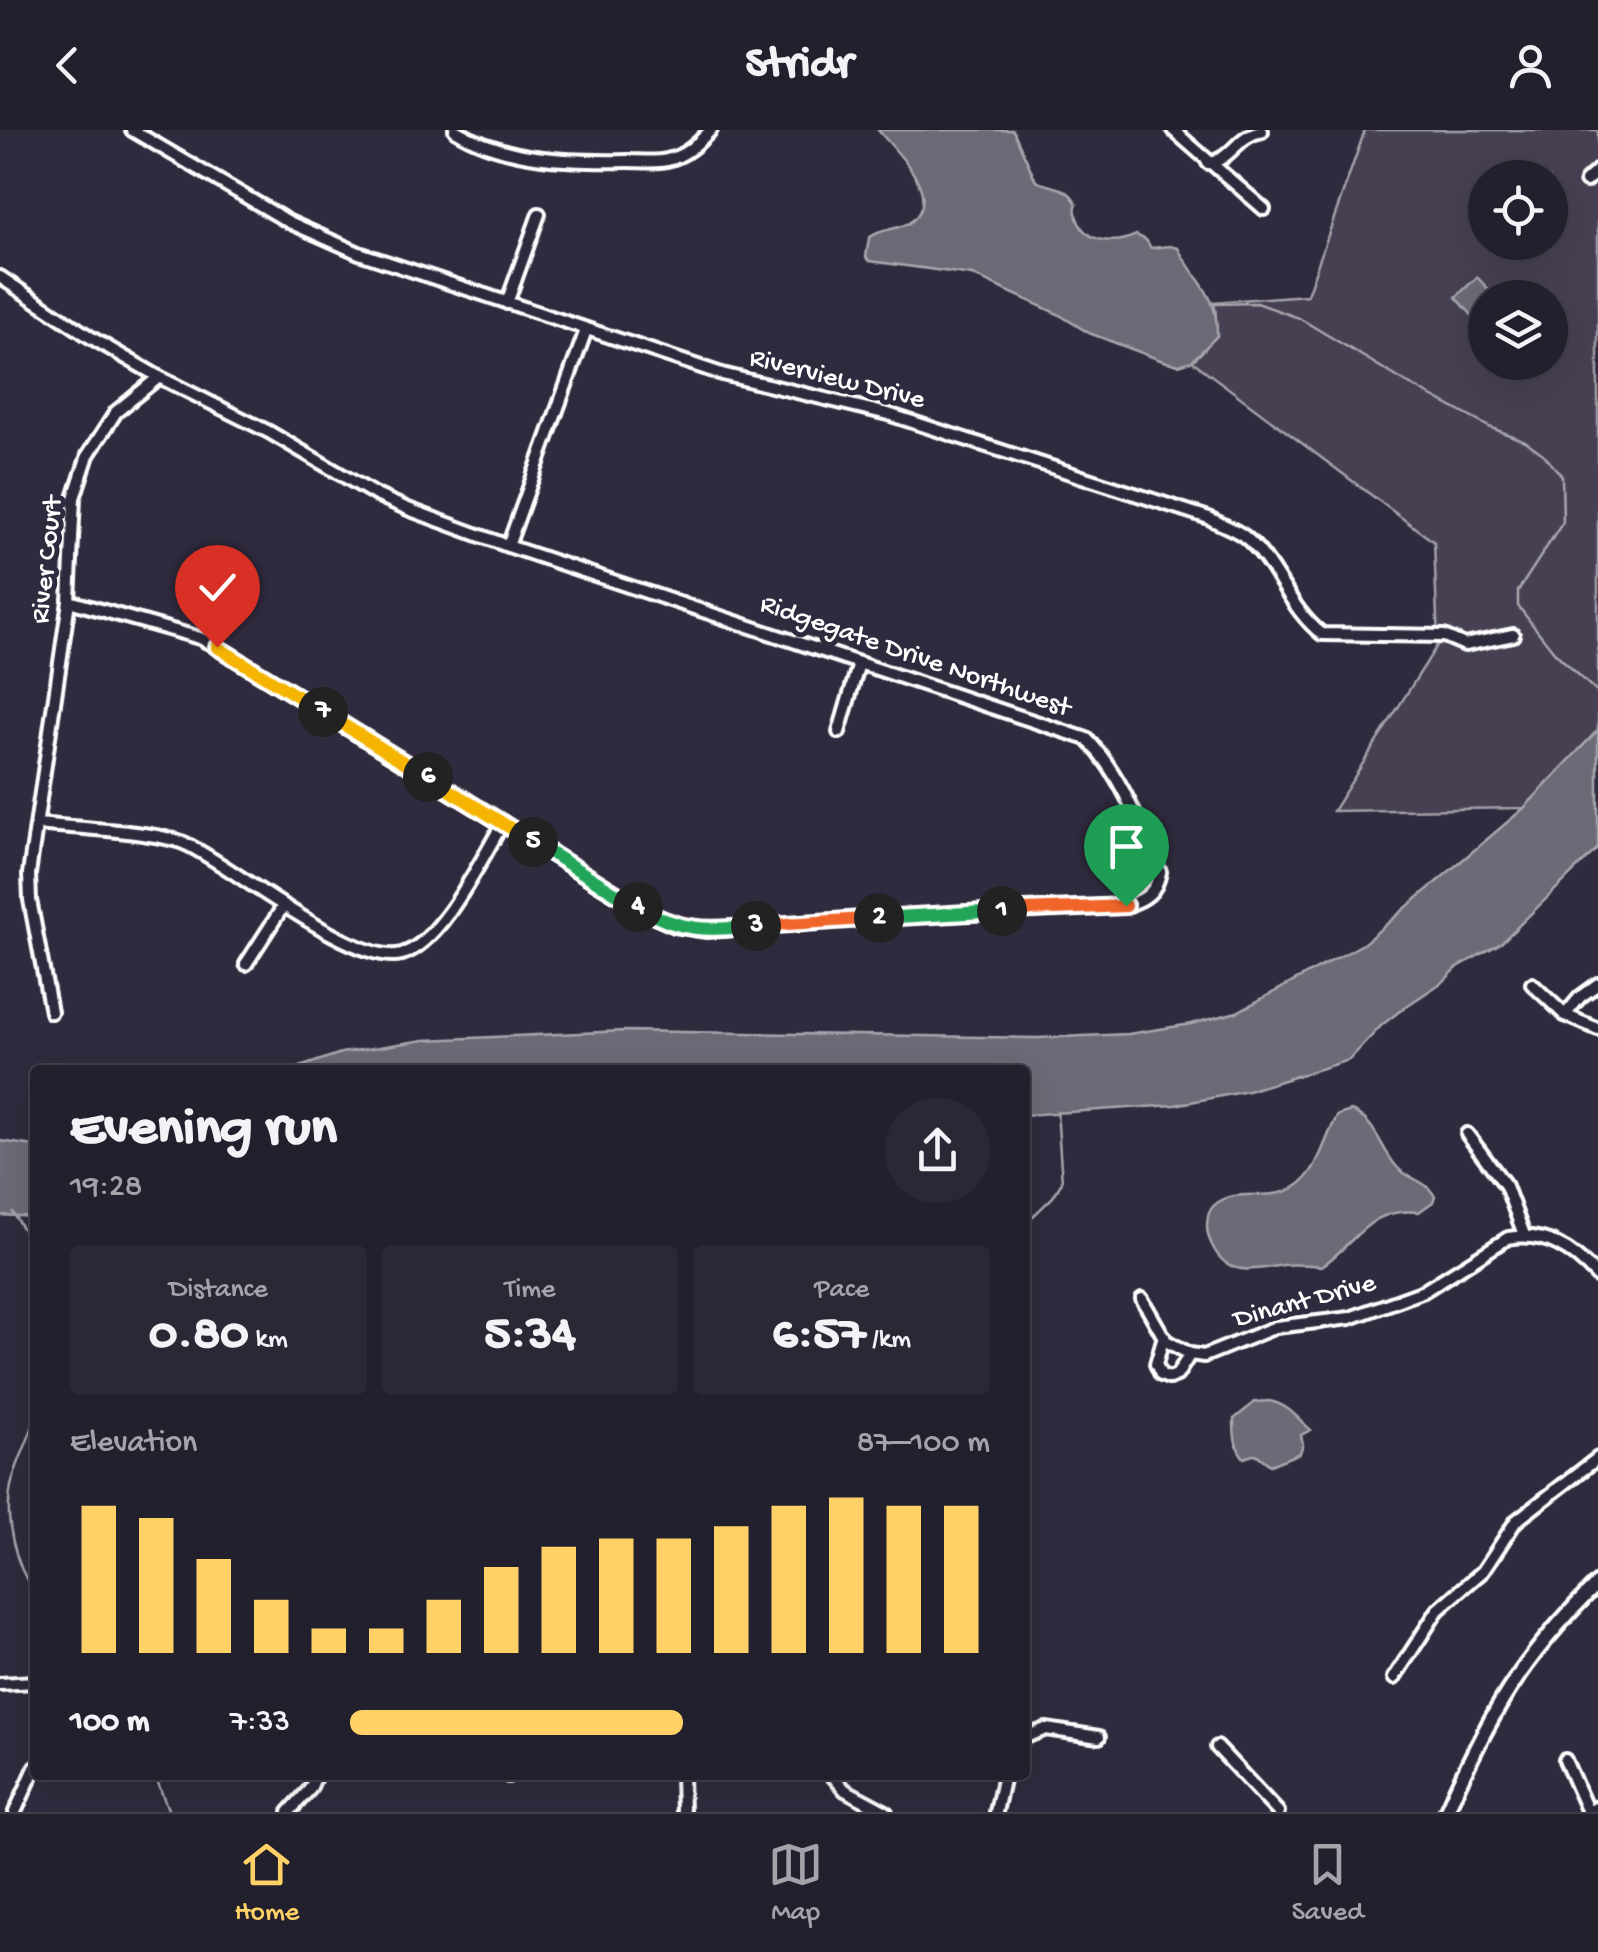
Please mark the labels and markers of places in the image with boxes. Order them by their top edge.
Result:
pin [175,545,260,648]
pin: 7 [298,687,348,737]
pin: 6 [403,752,453,802]
pin [1084,804,1169,907]
pin: 5 [508,817,558,867]
pin: 4 [613,882,663,932]
pin: 1 [977,886,1027,936]
pin: 2 [854,893,904,943]
pin: 3 [731,901,781,951]

